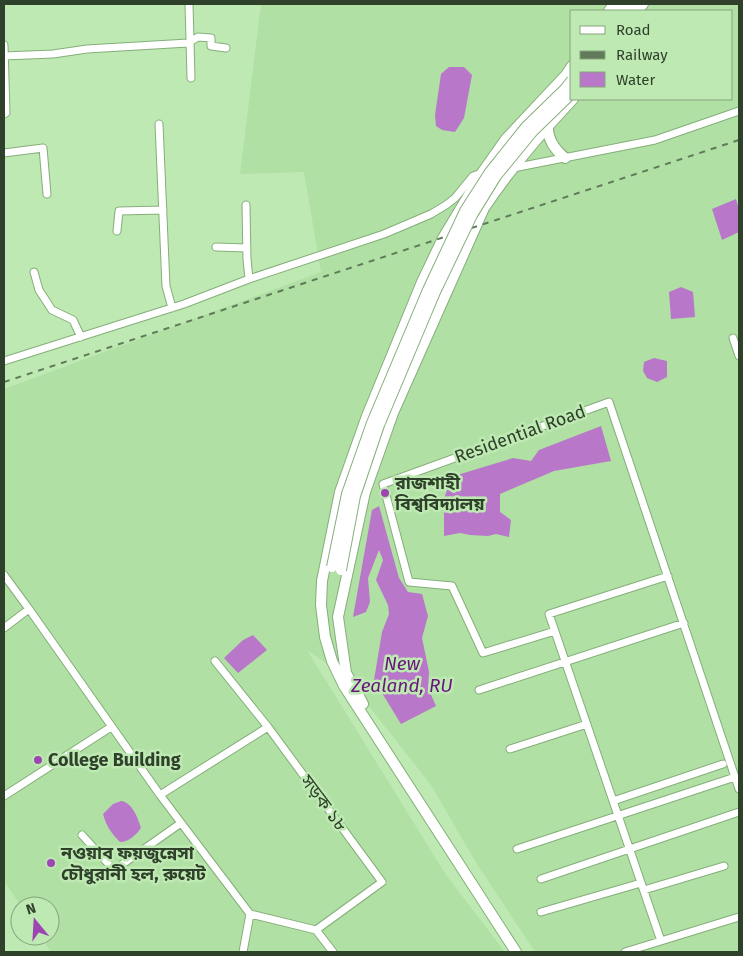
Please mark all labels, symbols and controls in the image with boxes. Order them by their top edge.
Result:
legend [570,10,733,100]
text: Road [616,21,651,39]
text: Railway [616,46,668,64]
text: Water [616,71,655,89]
street label: Residential Road [452,400,588,468]
place label: রাজশাহী বিশ্ববিদ্যালয় [394,472,485,515]
marker: রাজশাহী বিশ্ববিদ্যালয় [379,487,391,499]
water label: New Zealand, RU [350,652,453,697]
place label: College Building [48,749,181,771]
marker: College Building [32,754,44,766]
street label: সড়ক ১৮ [295,770,352,836]
place label: নওয়াব ফয়জুন্নেসা চৌধুরানী হল, রুয়েট [60,842,207,885]
marker: নওয়াব ফয়জুন্নেসা চৌধুরানী হল, রুয়েট [45,857,57,869]
north arrow [10,896,60,946]
text: N [24,900,38,919]

